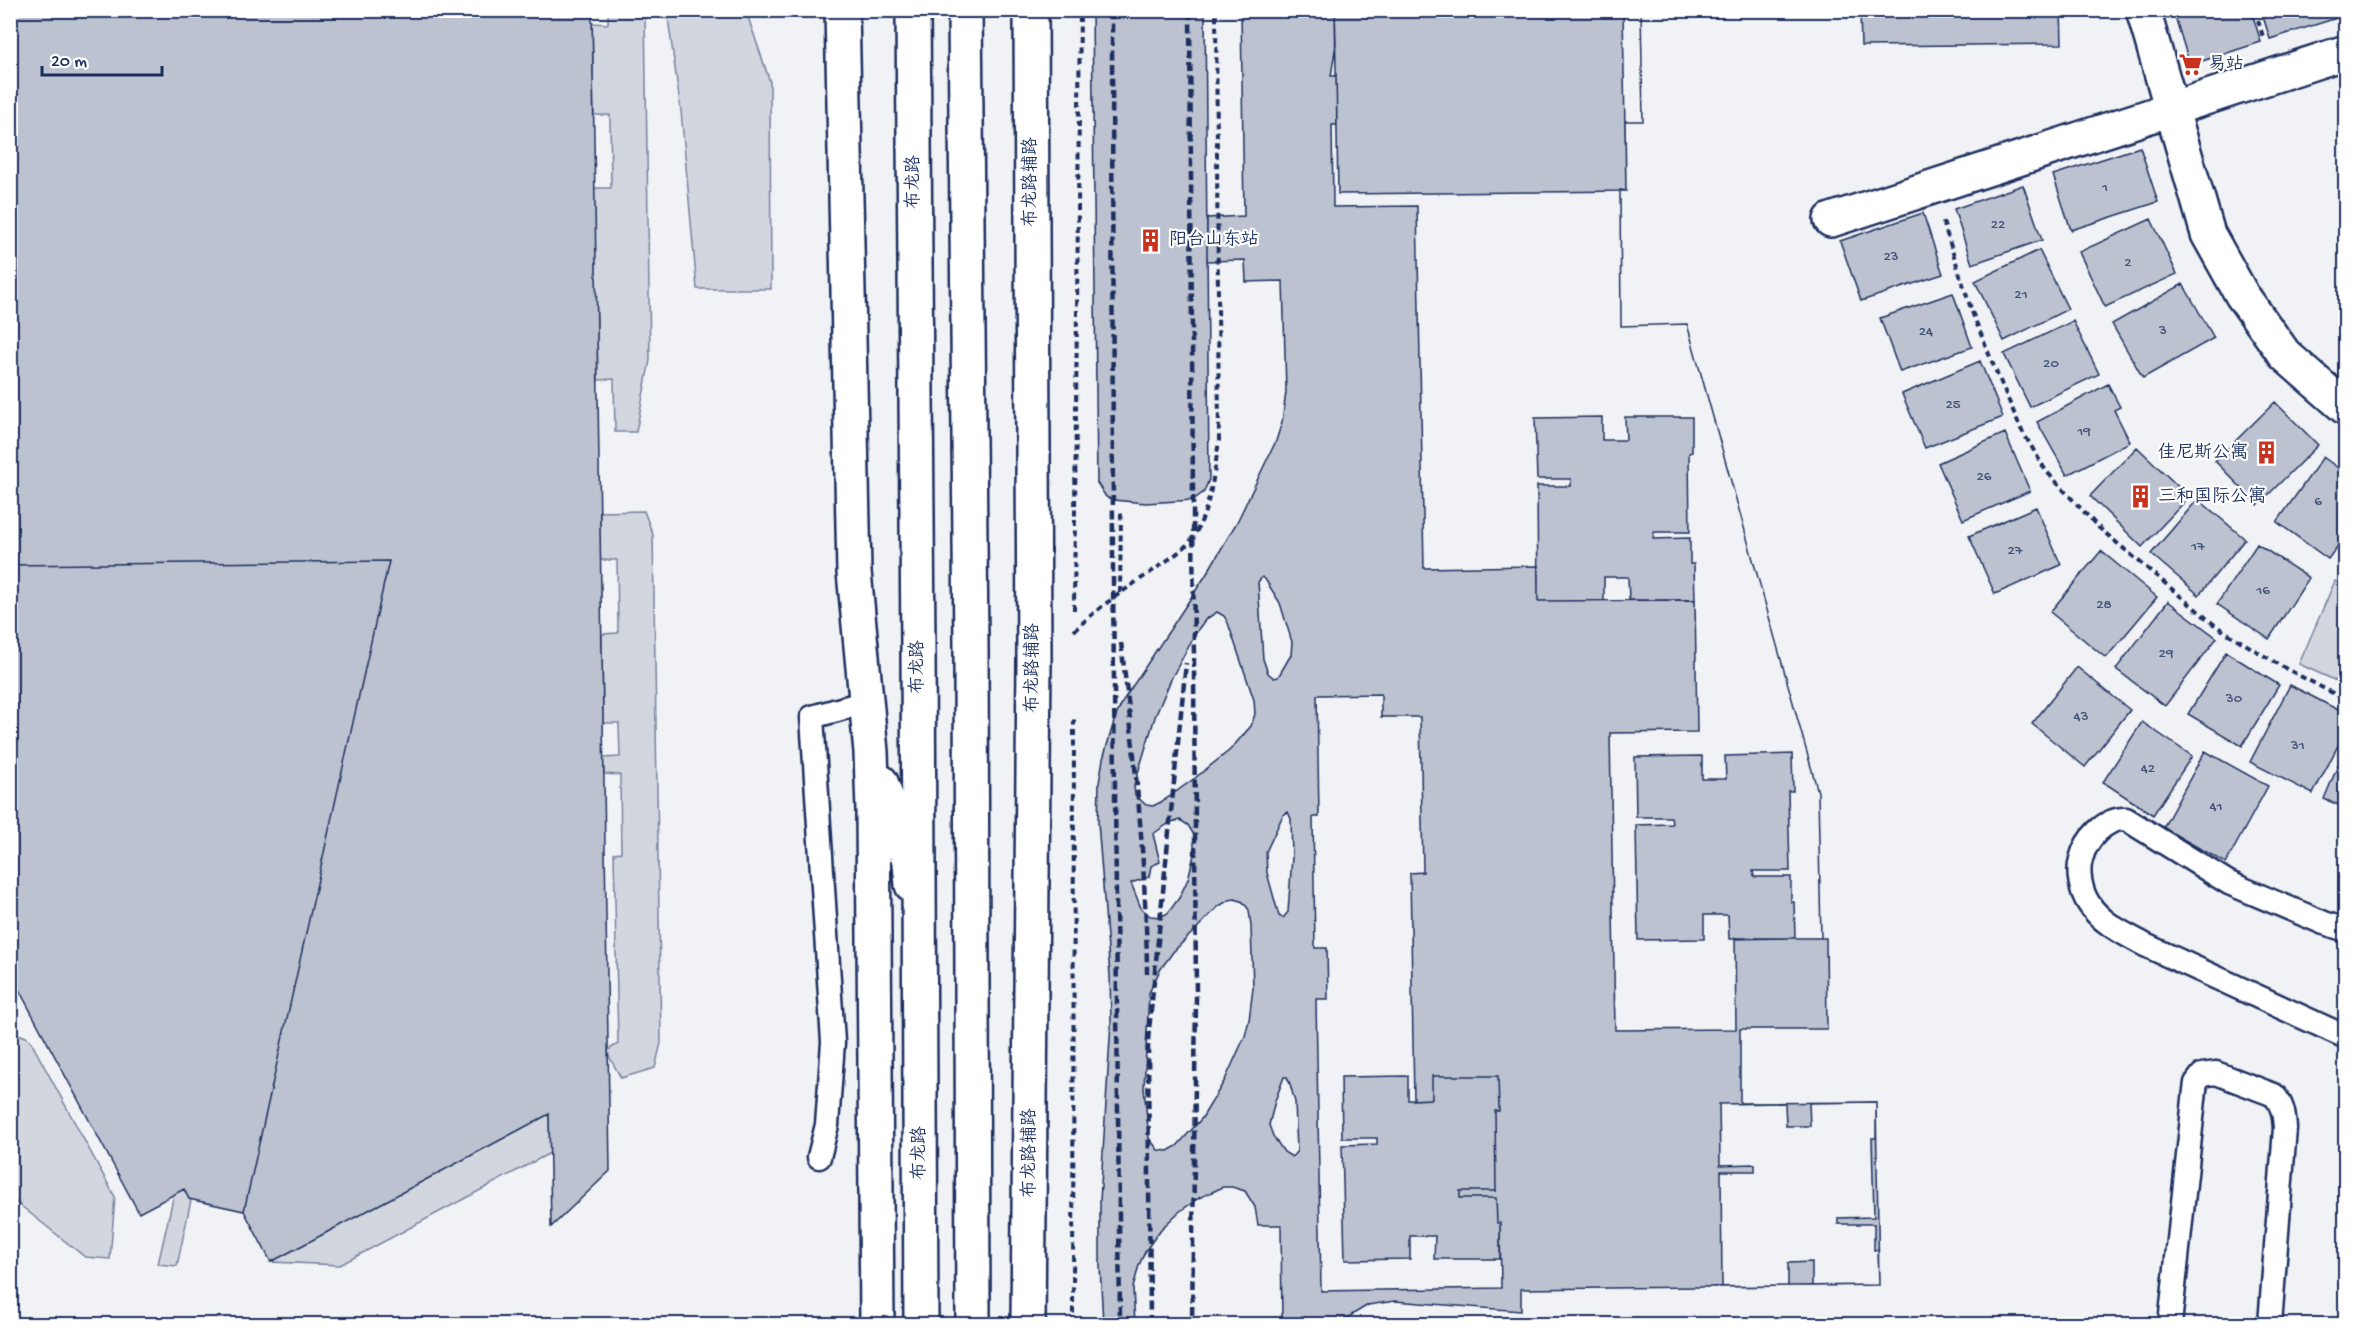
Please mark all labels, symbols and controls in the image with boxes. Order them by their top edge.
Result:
scale bar [42,39,162,77]
text: 20 m [51,52,87,73]
supermarket icon: 易站 [2177,52,2203,78]
place label: 易站 [2208,54,2244,76]
street label: 布龙路辅路 [1020,137,1042,227]
street label: 布龙路 [903,155,925,209]
house number: 1 [2101,179,2108,197]
house number: 22 [1991,216,2005,234]
building icon: 阳台山东站 [1138,227,1164,253]
place label: 阳台山东站 [1169,229,1259,251]
house number: 23 [1883,248,1899,266]
house number: 2 [2124,254,2132,272]
house number: 21 [2014,286,2028,304]
house number: 3 [2158,322,2167,340]
house number: 24 [1919,323,1933,341]
house number: 20 [2043,355,2059,373]
house number: 25 [1945,396,1961,414]
house number: 19 [2076,423,2091,441]
building icon: 佳尼斯公寓 [2253,440,2279,466]
place label: 佳尼斯公寓 [2158,442,2248,464]
house number: 26 [1977,468,1992,486]
building icon: 三和国际公寓 [2127,484,2153,510]
place label: 三和国际公寓 [2158,486,2266,508]
house number: 6 [2314,493,2322,511]
house number: 17 [2190,538,2206,556]
house number: 27 [2007,542,2024,560]
house number: 16 [2255,582,2270,600]
house number: 28 [2096,596,2112,614]
street label: 布龙路辅路 [1022,623,1044,713]
street label: 布龙路 [907,640,929,694]
house number: 29 [2159,645,2174,663]
house number: 30 [2225,690,2243,708]
house number: 43 [2074,708,2089,726]
house number: 31 [2290,737,2305,755]
house number: 42 [2141,760,2155,778]
house number: 41 [2209,798,2223,816]
street label: 布龙路辅路 [1019,1108,1041,1198]
street label: 布龙路 [909,1126,931,1180]

